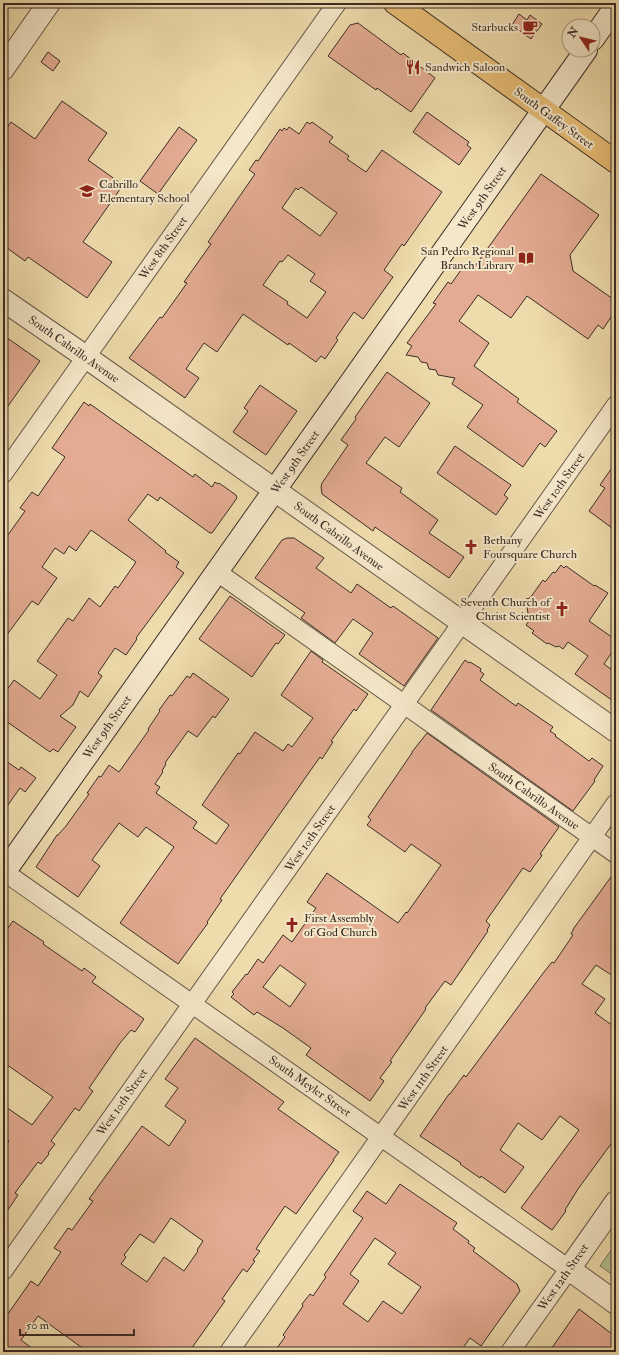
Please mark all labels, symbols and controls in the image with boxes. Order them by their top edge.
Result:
cafe icon: Starbucks [521,18,539,36]
north arrow [561,18,601,58]
place label: Starbucks [471,20,518,35]
text: N [564,24,582,41]
restaurant icon: Sandwich Saloon [404,58,422,76]
place label: Sandwich Saloon [425,60,505,75]
street label: South Gaffey Street [511,84,597,152]
street label: West 9th Street [454,163,510,234]
place label: Cabrillo Elementary School [99,177,190,206]
school or university icon: Cabrillo Elementary School [78,182,96,200]
street label: West 8th Street [135,214,191,284]
place label: San Pedro Regional Branch Library [421,244,515,273]
library icon: San Pedro Regional Branch Library [517,249,535,267]
street label: South Cabrillo Avenue [25,312,122,386]
street label: West 9th Street [267,427,323,498]
street label: West 10th Street [530,450,588,524]
street label: South Cabrillo Avenue [291,499,387,574]
place label: Bethany Foursquare Church [483,533,578,562]
church icon: Bethany Foursquare Church [462,538,480,556]
place label: Seventh Church of Christ Scientist [460,595,552,624]
church icon: Seventh Church of Christ Scientist [553,600,571,618]
street label: West 9th Street [79,692,135,763]
street label: South Cabrillo Avenue [485,759,582,833]
street label: West 10th Street [281,802,339,876]
place label: First Assembly of God Church [304,911,378,940]
church icon: First Assembly of God Church [283,916,301,934]
street label: West 11th Street [395,1042,452,1115]
street label: South Meyler Street [266,1052,354,1120]
street label: West 10th Street [93,1066,151,1140]
street label: West 12th Street [534,1241,592,1315]
scale bar [20,1311,134,1337]
text: 50 m [26,1318,50,1333]

